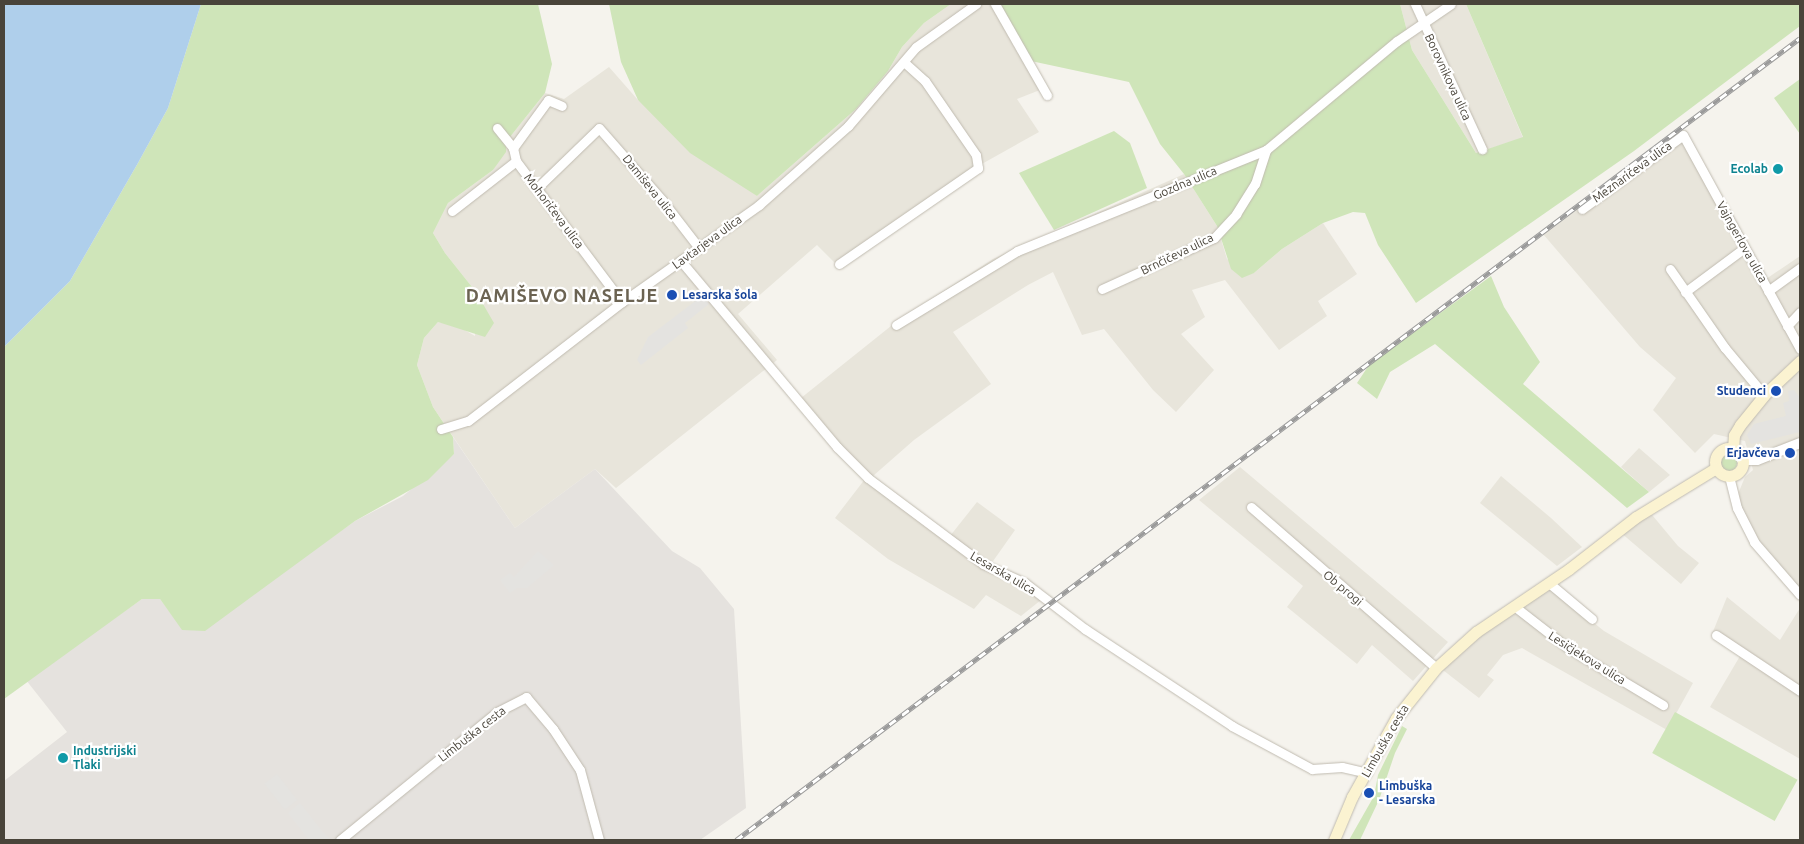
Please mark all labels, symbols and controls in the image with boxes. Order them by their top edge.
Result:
street label: Borovnikova ulica [1422,31,1474,123]
street label: Meznaričeva ulica [1589,138,1675,206]
street label: Damiševa ulica [620,152,680,222]
place label: Ecolab [1731,162,1768,176]
street label: Gozdna ulica [1151,163,1219,203]
marker: Ecolab [1772,163,1784,175]
street label: Mohoričeva ulica [521,171,587,251]
street label: Vajngerlova ulica [1714,199,1770,285]
street label: Lavtarjeva ulica [669,212,745,272]
street label: Brnčičeva ulica [1138,230,1216,278]
district label: DAMIŠEVO NASELJE [464,284,660,306]
place label: Lesarska šola [682,288,757,302]
marker: Lesarska šola [666,289,678,301]
place label: Studenci [1717,384,1766,398]
marker: Studenci [1770,385,1782,397]
place label: Erjavčeva [1726,446,1780,460]
marker: Erjavčeva [1784,447,1796,459]
street label: Lesarska ulica [968,548,1038,598]
street label: Ob progi [1320,567,1366,609]
street label: Lesičjekova ulica [1546,629,1628,687]
street label: Limbuška cesta [1358,702,1412,780]
street label: Limbuška cesta [435,703,509,765]
place label: Industrijski Tlaki [73,744,136,772]
marker: Industrijski Tlaki [57,752,69,764]
place label: Limbuška - Lesarska [1379,779,1435,807]
marker: Limbuška - Lesarska [1363,787,1375,799]

